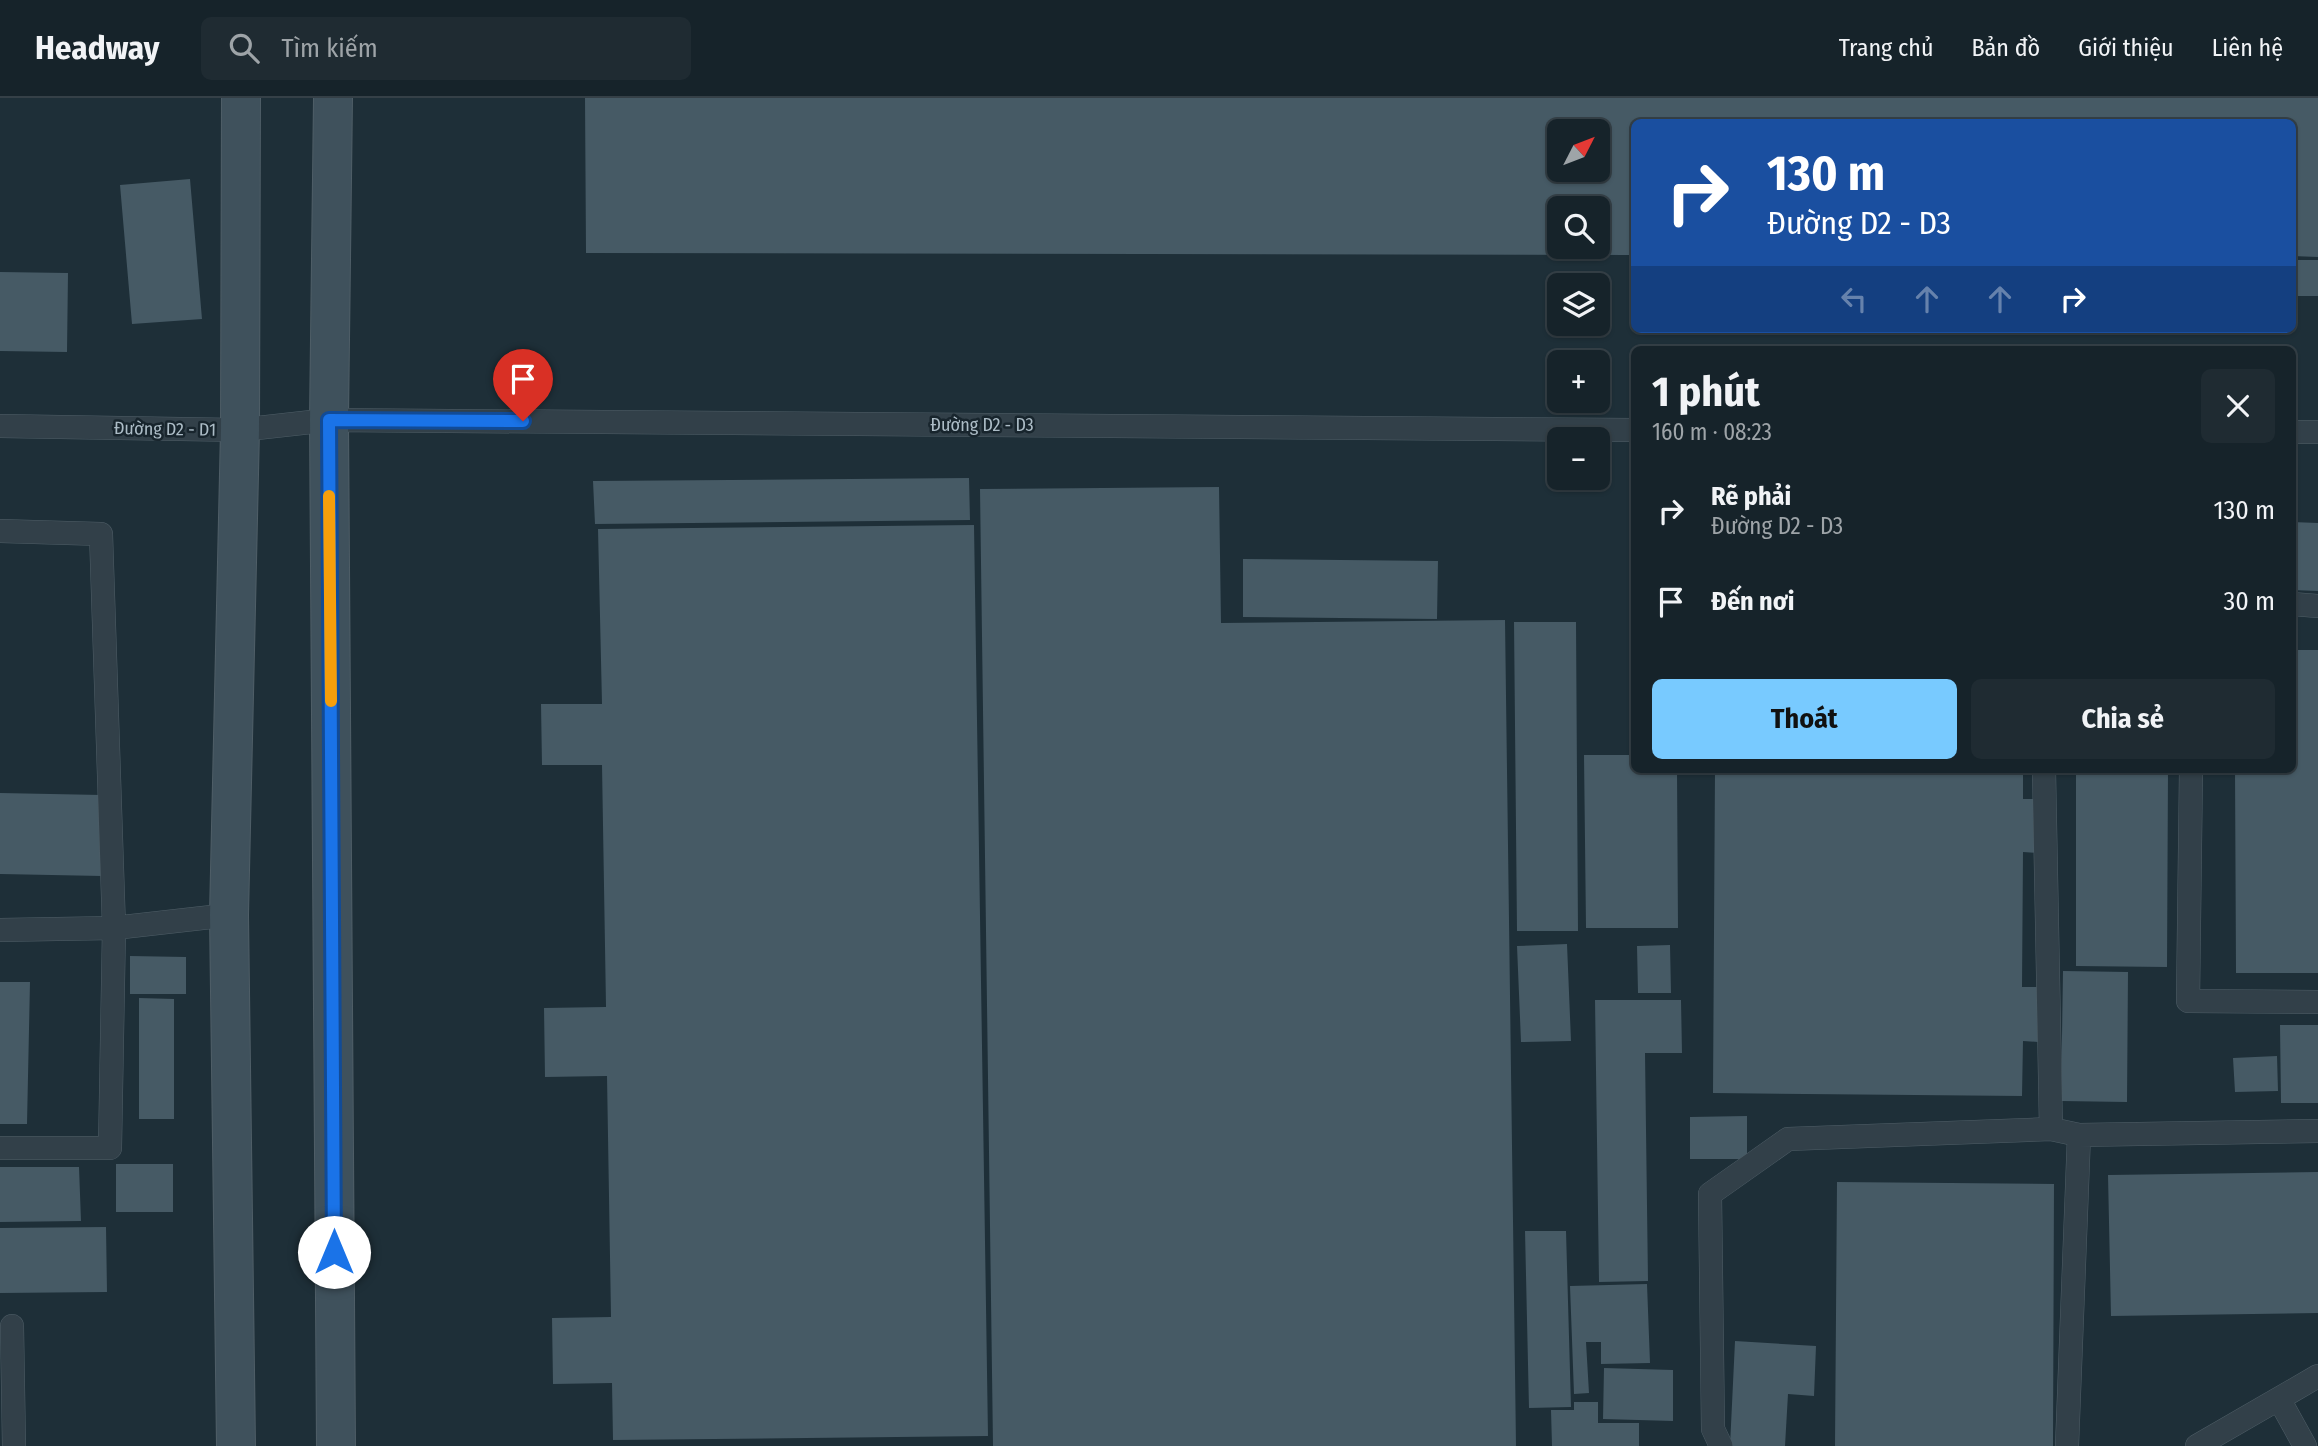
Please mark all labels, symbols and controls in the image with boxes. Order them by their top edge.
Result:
search box [201,17,691,80]
text: Headway [35,28,159,68]
icon: search [225,29,263,67]
text: Tìm kiếm [281,33,378,64]
text: Trang chủ [1839,34,1933,62]
text: Bản đồ [1971,34,2040,62]
text: Giới thiệu [2078,34,2174,62]
text: Liên hệ [2212,34,2283,62]
north arrow [1547,119,1610,182]
map controls [1547,119,1610,490]
text: 130 m [1767,144,1885,203]
icon: right [1652,147,1743,238]
button: search [1547,196,1610,259]
text: Đường D2 - D3 [1767,204,1951,242]
button: layers [1547,273,1610,336]
icon: left [1835,280,1873,318]
icon: ahead [1908,280,1946,318]
icon: ahead [1981,280,2019,318]
icon: right [2054,280,2092,318]
pin [493,349,553,421]
button: + [1547,350,1610,413]
icon: arrive [504,360,542,398]
text: 1 phút [1652,367,1760,417]
button: close [2201,369,2275,443]
street label: Đường D2 - D3 [930,414,1034,436]
street label: Đường D2 - D1 [114,417,216,441]
text: 160 m · 08:23 [1652,418,1772,446]
button: − [1547,427,1610,490]
text: Rẽ phải [1711,481,1791,512]
icon: right [1652,492,1690,530]
text: 130 m [2213,495,2275,526]
text: Đường D2 - D3 [1711,512,1843,540]
icon: arrive [1652,583,1690,621]
text: Đến nơi [1711,586,1794,617]
text: 30 m [2224,586,2275,617]
button: Thoát [1652,679,1957,759]
button: Chia sẻ [1971,679,2275,759]
position arrow [297,1215,371,1289]

